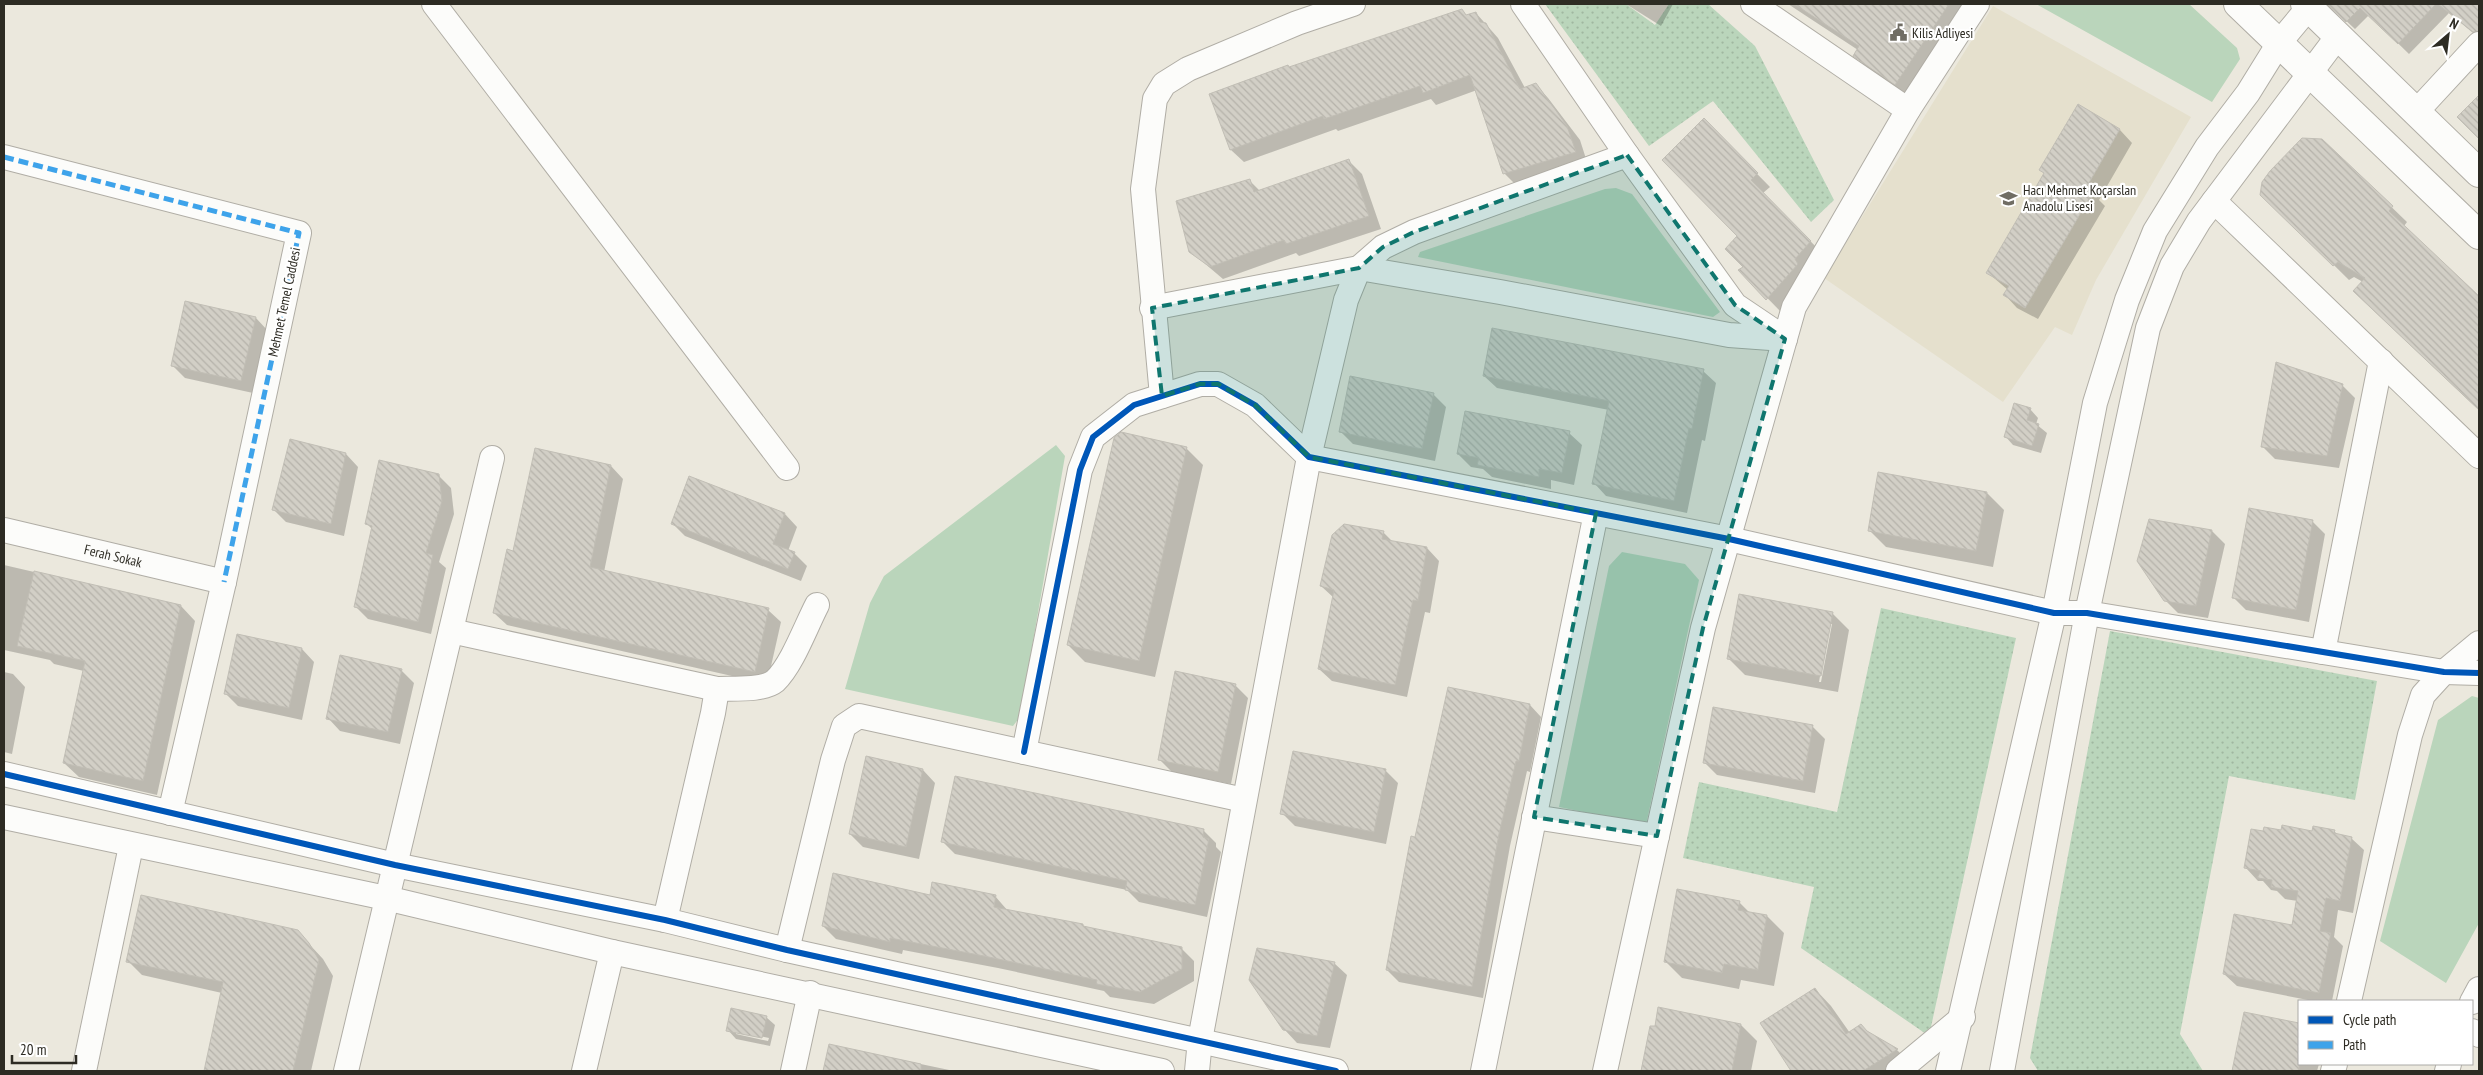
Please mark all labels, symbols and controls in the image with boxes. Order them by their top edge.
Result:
north arrow [2423,10,2473,60]
text: N [2447,14,2462,33]
public building icon: Kilis Adliyesi [1888,23,1908,43]
place label: Kilis Adliyesi [1912,24,1973,42]
place label: Hacı Mehmet Koçarslan Anadolu Lisesi [2023,181,2136,215]
school or university icon: Hacı Mehmet Koçarslan Anadolu Lisesi [1999,188,2019,208]
street label: Mehmet Temel Caddesi [264,246,304,358]
street label: Ferah Sokak [82,540,144,571]
legend [2298,1000,2473,1065]
text: Cycle path [2343,1010,2396,1029]
scale bar [12,1032,76,1064]
text: Path [2343,1035,2366,1054]
text: 20 m [20,1040,46,1059]

